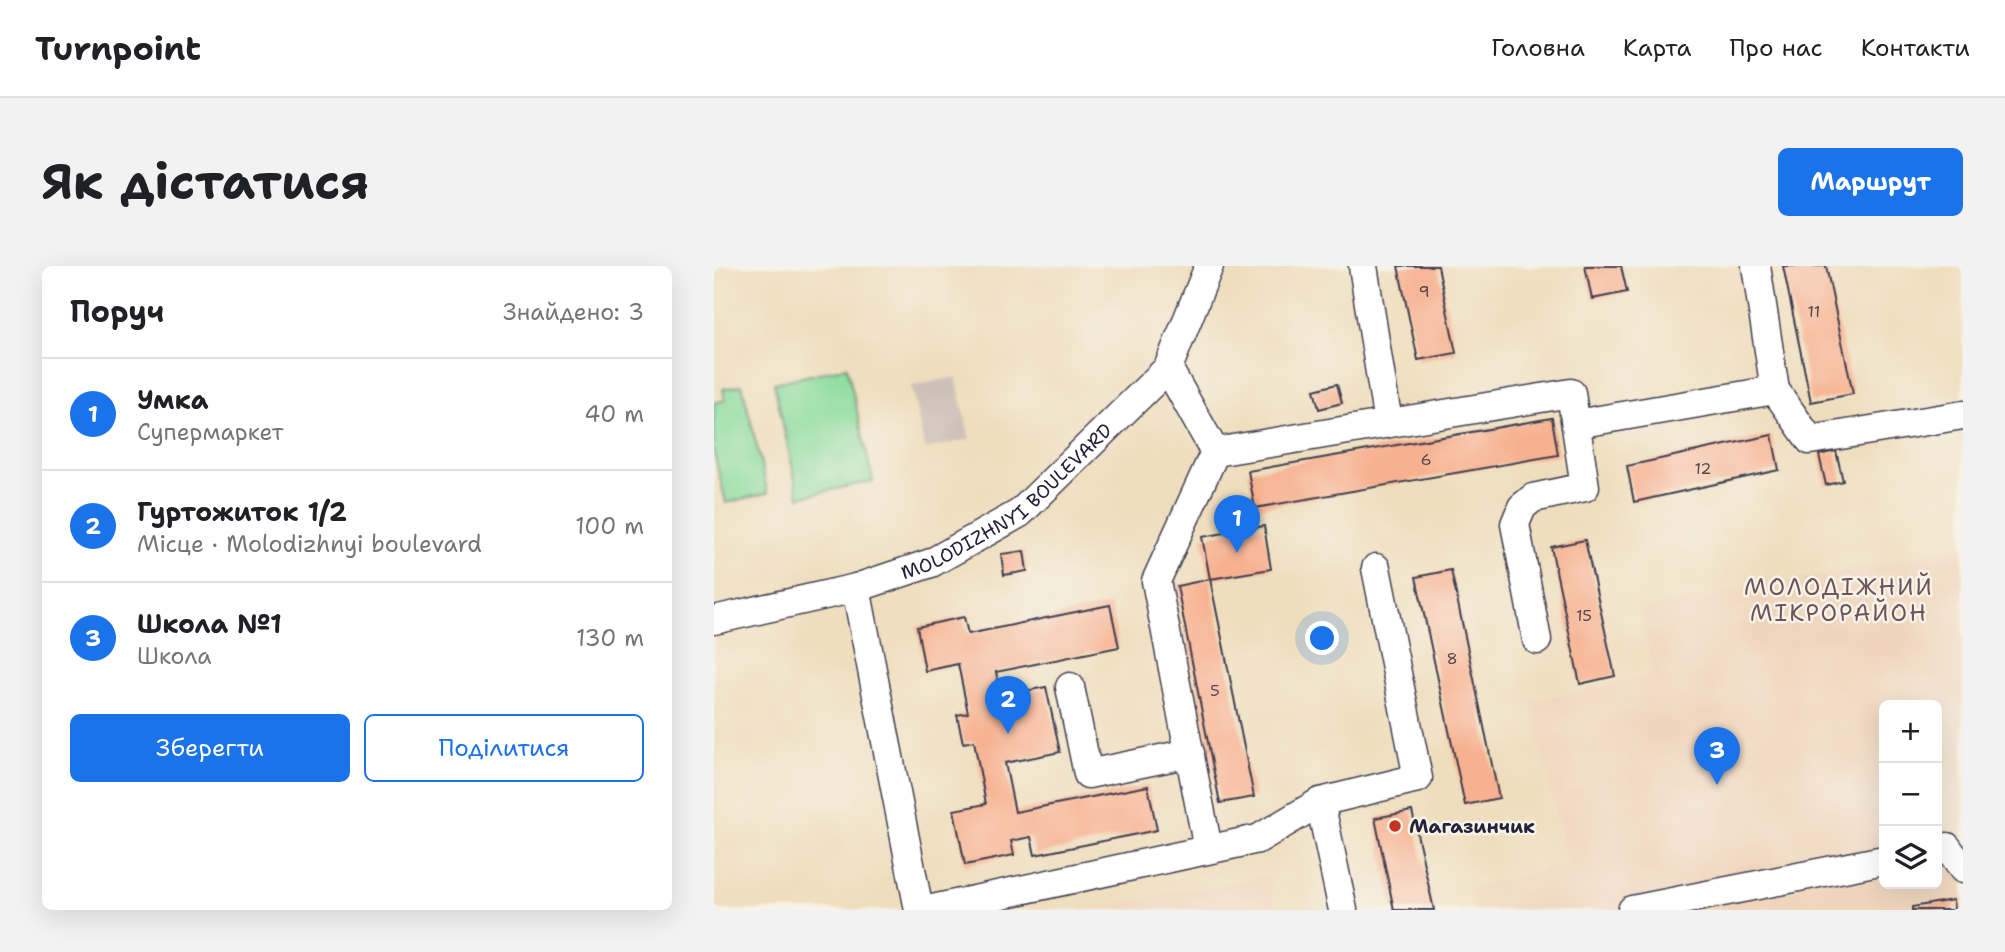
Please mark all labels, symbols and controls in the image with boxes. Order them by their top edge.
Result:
text: Turnpoint [35,26,201,71]
text: Головна [1491,32,1585,64]
text: Карта [1623,32,1692,64]
text: Про нас [1730,32,1823,64]
text: Контакти [1861,32,1970,64]
button: Маршрут [1778,148,1963,216]
text: Як дістатися [42,149,369,215]
house number: 9 [1418,281,1430,302]
text: Поруч [70,291,164,332]
text: Знайдено: 3 [503,297,644,327]
house number: 11 [1808,301,1820,322]
text: Умка [137,382,209,417]
text: 1 [88,399,98,429]
text: 40 m [584,399,644,429]
text: Супермаркет [137,417,284,447]
street label: MOLODIZHNYI BOULEVARD [898,418,1118,585]
house number: 6 [1420,449,1432,470]
house number: 12 [1694,458,1712,479]
text: Гуртожиток 1/2 [137,494,347,529]
pin: 1 [1214,495,1260,553]
text: 2 [85,511,101,541]
text: 100 m [575,511,644,541]
text: Місце · Molodizhnyi boulevard [137,529,482,559]
district label: МОЛОДІЖНИЙ МІКРОРАЙОН [1744,572,1934,628]
house number: 15 [1576,605,1592,626]
text: Школа №1 [137,606,282,641]
your location [1305,621,1339,655]
text: 3 [85,623,101,653]
text: 130 m [576,623,644,653]
text: Школа [137,641,212,671]
house number: 8 [1446,648,1458,669]
pin: 2 [985,676,1031,734]
house number: 5 [1210,680,1220,701]
map controls [1879,700,1942,889]
button: + [1879,700,1942,763]
button: Зберегти [70,714,350,782]
button: Поділитися [364,714,644,782]
pin: 3 [1694,727,1740,785]
button: − [1879,763,1942,826]
place label: Магазинчик [1409,814,1535,839]
marker: Магазинчик [1387,818,1403,834]
button: layers [1879,826,1942,889]

